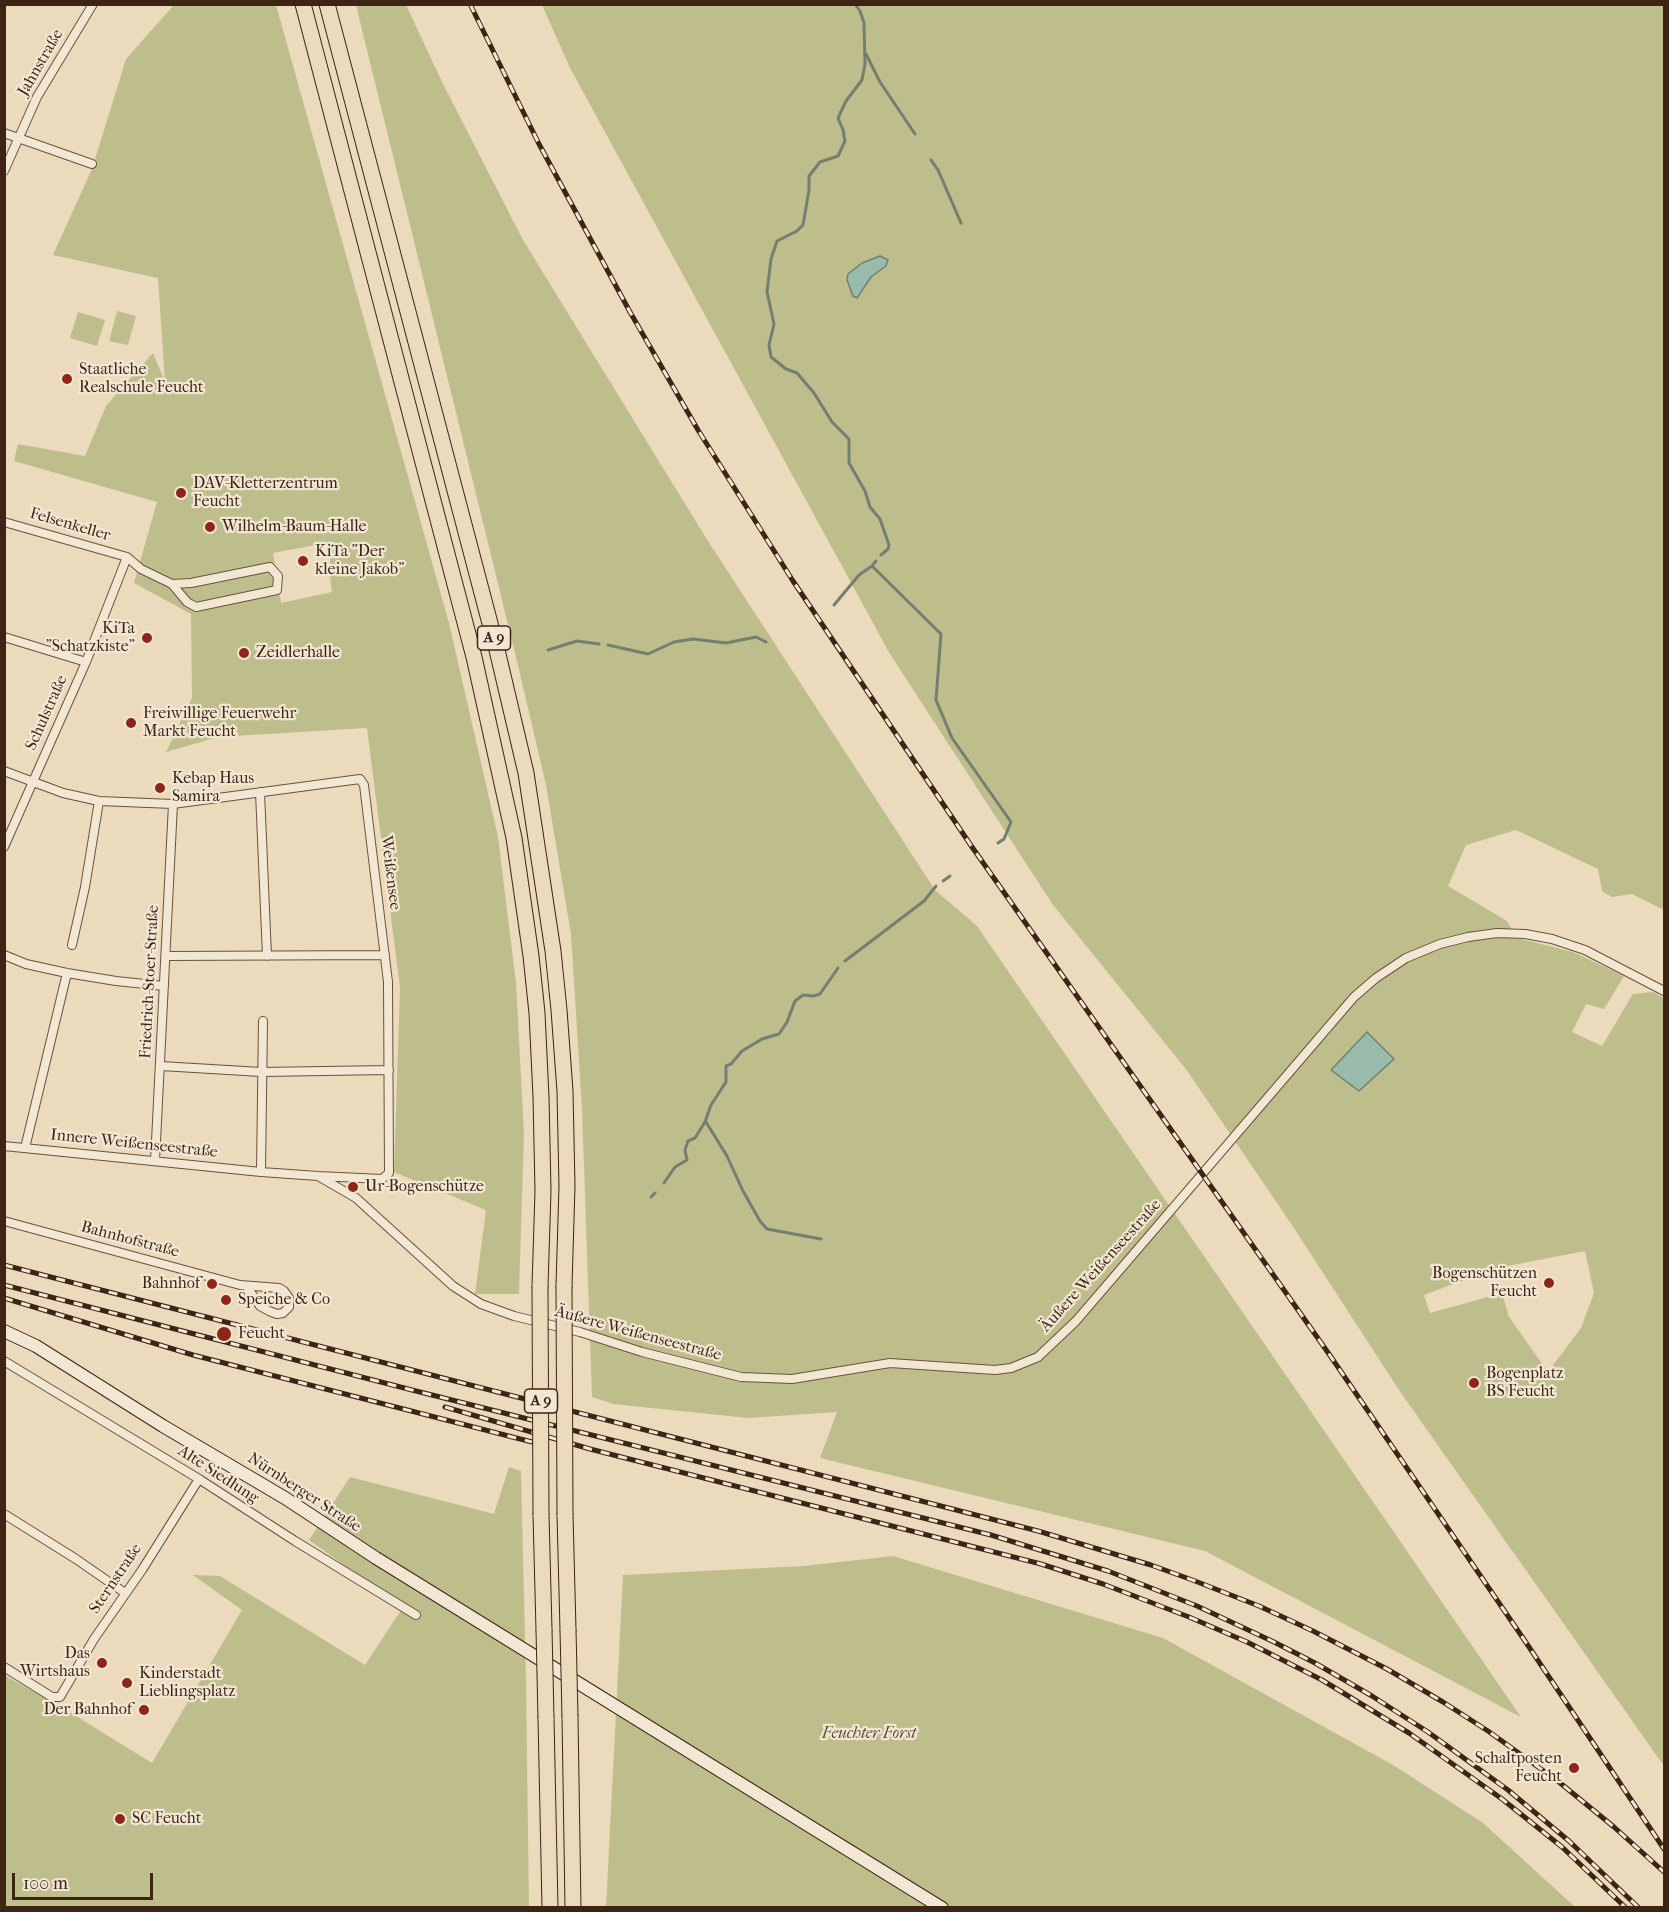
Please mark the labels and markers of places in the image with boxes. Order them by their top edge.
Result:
place label: Staatliche Realschule Feucht [79,360,203,398]
marker: Staatliche Realschule Feucht [60,372,74,386]
place label: DAV-Kletterzentrum Feucht [193,474,338,512]
marker: DAV-Kletterzentrum Feucht [174,486,188,500]
place label: Wilhelm-Baum-Halle [222,517,366,537]
marker: Wilhelm-Baum-Halle [203,520,217,534]
place label: KiTa "Der kleine Jakob" [315,542,404,580]
marker: KiTa "Der kleine Jakob" [296,554,310,568]
place label: KiTa "Schatzkiste" [46,619,135,657]
marker: KiTa "Schatzkiste" [140,631,154,645]
place label: Zeidlerhalle [256,643,340,663]
marker: Zeidlerhalle [237,646,251,660]
place label: Freiwillige Feuerwehr Markt Feucht [143,704,296,742]
marker: Freiwillige Feuerwehr Markt Feucht [124,716,138,730]
place label: Kebap Haus Samira [172,769,254,807]
marker: Kebap Haus Samira [153,781,167,795]
place label: Ur-Bogenschütze [365,1177,484,1197]
marker: Ur-Bogenschütze [346,1180,360,1194]
place label: Bogenschützen Feucht [1432,1264,1537,1302]
place label: Bahnhof [142,1274,200,1294]
marker: Bogenschützen Feucht [1542,1276,1556,1290]
marker: Bahnhof [205,1277,219,1291]
place label: Speiche & Co [238,1290,330,1310]
marker: Speiche & Co [219,1293,233,1307]
place label: Feucht [238,1324,285,1344]
marker: Feucht [215,1325,233,1343]
place label: Bogenplatz BS Feucht [1486,1364,1563,1402]
marker: Bogenplatz BS Feucht [1467,1376,1481,1390]
place label: Das Wirtshaus [20,1644,90,1682]
marker: Das Wirtshaus [95,1656,109,1670]
place label: Kinderstadt Lieblingsplatz [139,1664,235,1702]
marker: Kinderstadt Lieblingsplatz [120,1676,134,1690]
place label: Der Bahnhof [43,1700,132,1720]
marker: Der Bahnhof [137,1703,151,1717]
place label: Schaltposten Feucht [1475,1749,1562,1787]
marker: Schaltposten Feucht [1567,1761,1581,1775]
place label: SC Feucht [132,1809,201,1829]
marker: SC Feucht [113,1812,127,1826]

